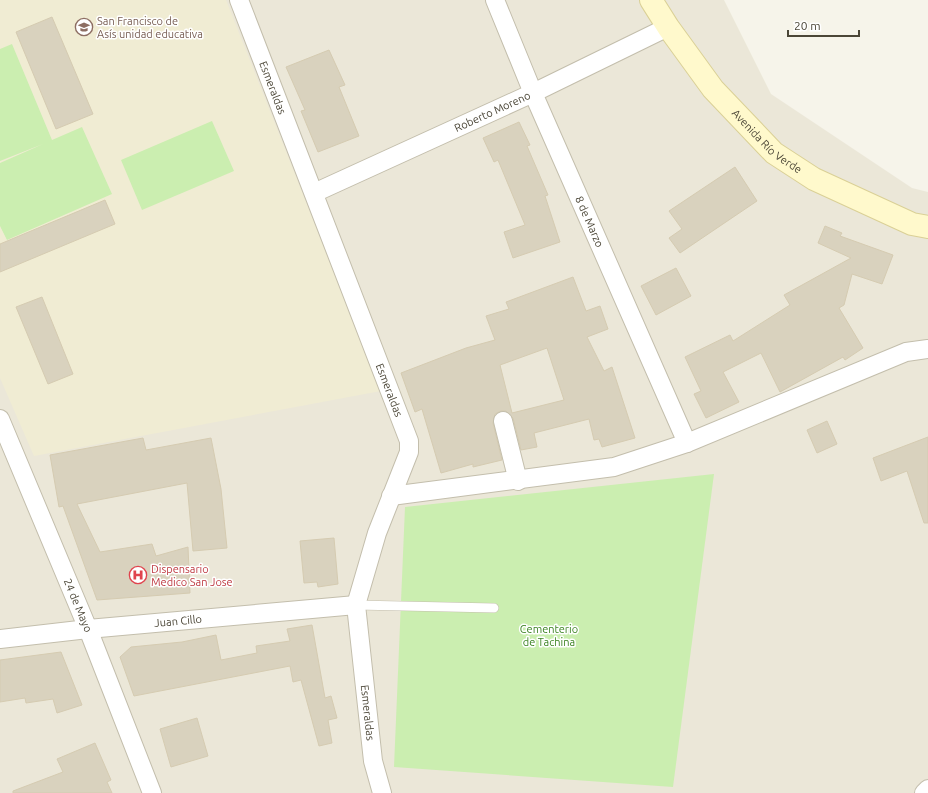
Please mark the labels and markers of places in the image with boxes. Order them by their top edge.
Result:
place label: San Francisco de Asís unidad educativa [97,15,203,40]
school or university icon: San Francisco de Asís unidad educativa [74,17,94,37]
place label: Dispensario Medico San Jose [151,563,233,588]
hospital icon: Dispensario Medico San Jose [128,565,148,585]

